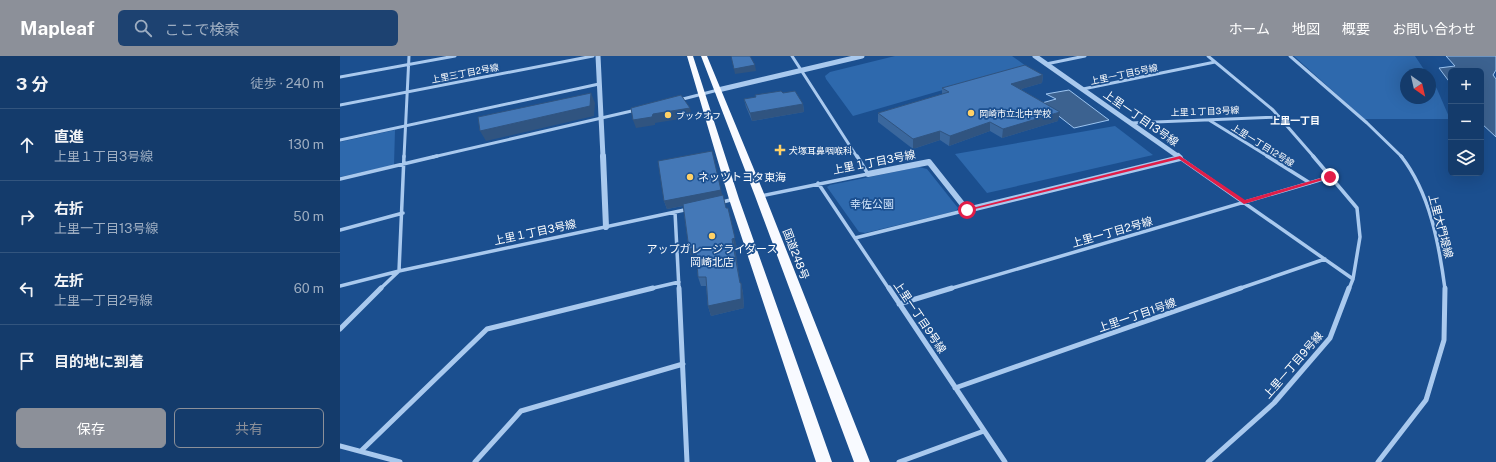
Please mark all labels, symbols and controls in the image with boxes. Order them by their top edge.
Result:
search box [118,10,398,46]
text: Mapleaf [20,17,94,39]
icon: search [132,17,154,39]
text: ここで検索 [164,21,239,38]
text: ホーム [1228,21,1270,37]
text: 地図 [1292,21,1320,37]
text: 概要 [1342,21,1370,37]
text: お問い合わせ [1392,21,1476,37]
street label: 上里三丁目2号線 [430,61,501,85]
street label: 上里一丁目5号線 [1089,61,1160,87]
north arrow [1400,68,1436,104]
map controls [1448,68,1484,176]
button: + [1448,68,1484,104]
text: 3 分 [16,74,48,94]
text: 徒歩 · 240 m [251,76,324,91]
street label: 上里一丁目13号線 [1101,88,1181,148]
street label: 上里１丁目3号線 [1170,104,1241,118]
button: − [1448,104,1484,140]
marker: 岡崎市立北中学校 [966,108,976,118]
place label: 岡崎市立北中学校 [979,108,1051,119]
marker: ブックオフ [663,110,673,120]
place label: ブックオフ [676,110,721,121]
district label: 上里一丁目 [1270,114,1320,126]
street label: 上里一丁目12号線 [1230,121,1297,169]
text: 直進 [54,128,84,145]
icon: ahead [16,134,38,156]
text: 130 m [288,137,324,152]
button: layers [1448,140,1484,176]
marker: 犬塚耳鼻咽喉科 [774,144,786,156]
place label: 犬塚耳鼻咽喉科 [789,145,852,156]
street label: 上里１丁目3号線 [832,148,916,176]
text: 上里１丁目3号線 [54,149,153,164]
route end [1321,168,1339,186]
place label: ネッツトヨタ東海 [698,171,786,183]
marker: ネッツトヨタ東海 [685,172,695,182]
street label: 上里大門堤線 [1427,193,1455,259]
park label: 幸佐公園 [850,198,894,210]
text: 右折 [54,200,84,217]
route start [958,201,976,219]
icon: right [16,206,38,228]
text: 50 m [293,209,324,224]
street label: 上里一丁目2号線 [1070,215,1154,249]
street label: 上里１丁目3号線 [493,217,577,247]
text: 上里一丁目13号線 [54,221,158,236]
street label: 国道248号 [781,227,811,281]
marker: アップガレージライダース 岡崎北店 [707,231,717,241]
place label: アップガレージライダース 岡崎北店 [647,243,777,268]
text: 左折 [54,272,84,289]
icon: left [16,278,38,300]
street label: 上里一丁目9号線 [892,279,948,355]
text: 60 m [294,281,324,296]
text: 上里一丁目2号線 [54,293,153,308]
street label: 上里一丁目1号線 [1097,296,1177,334]
street label: 上里一丁目9号線 [1261,329,1325,401]
icon: arrive [16,350,38,372]
text: 目的地に到着 [54,353,144,370]
button: 保存 [16,408,166,448]
button: 共有 [174,408,324,448]

